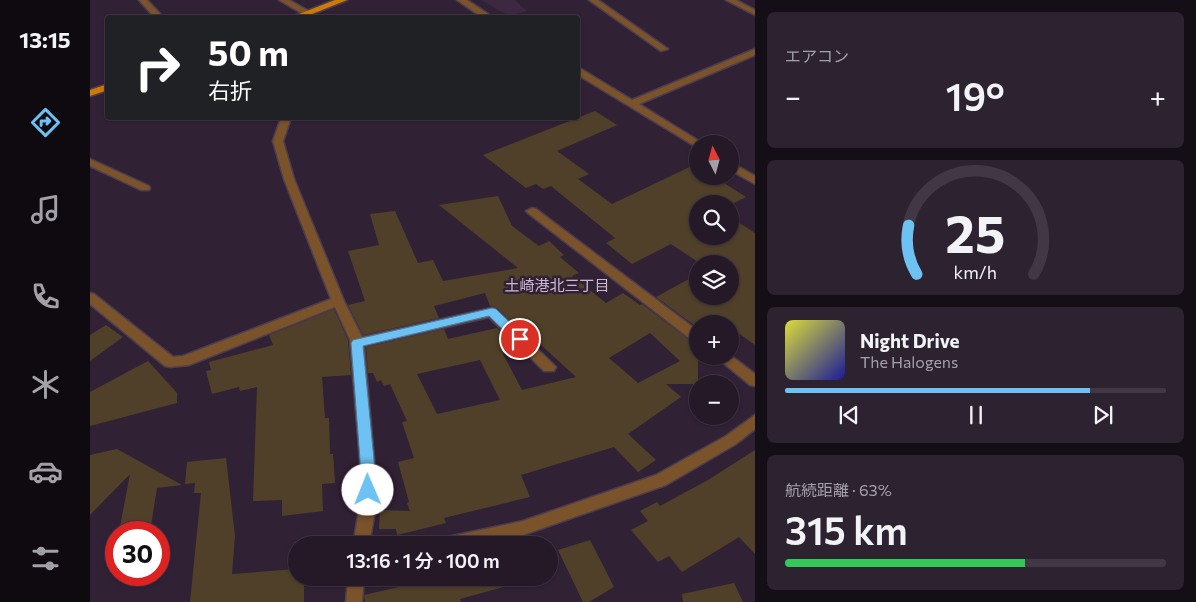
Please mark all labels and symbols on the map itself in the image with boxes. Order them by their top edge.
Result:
north arrow [689,135,739,185]
district label: 土崎港北三丁目 [504,276,610,294]
pin [499,318,541,360]
position arrow [341,463,393,515]
speed limit sign: 30 [105,521,170,586]

